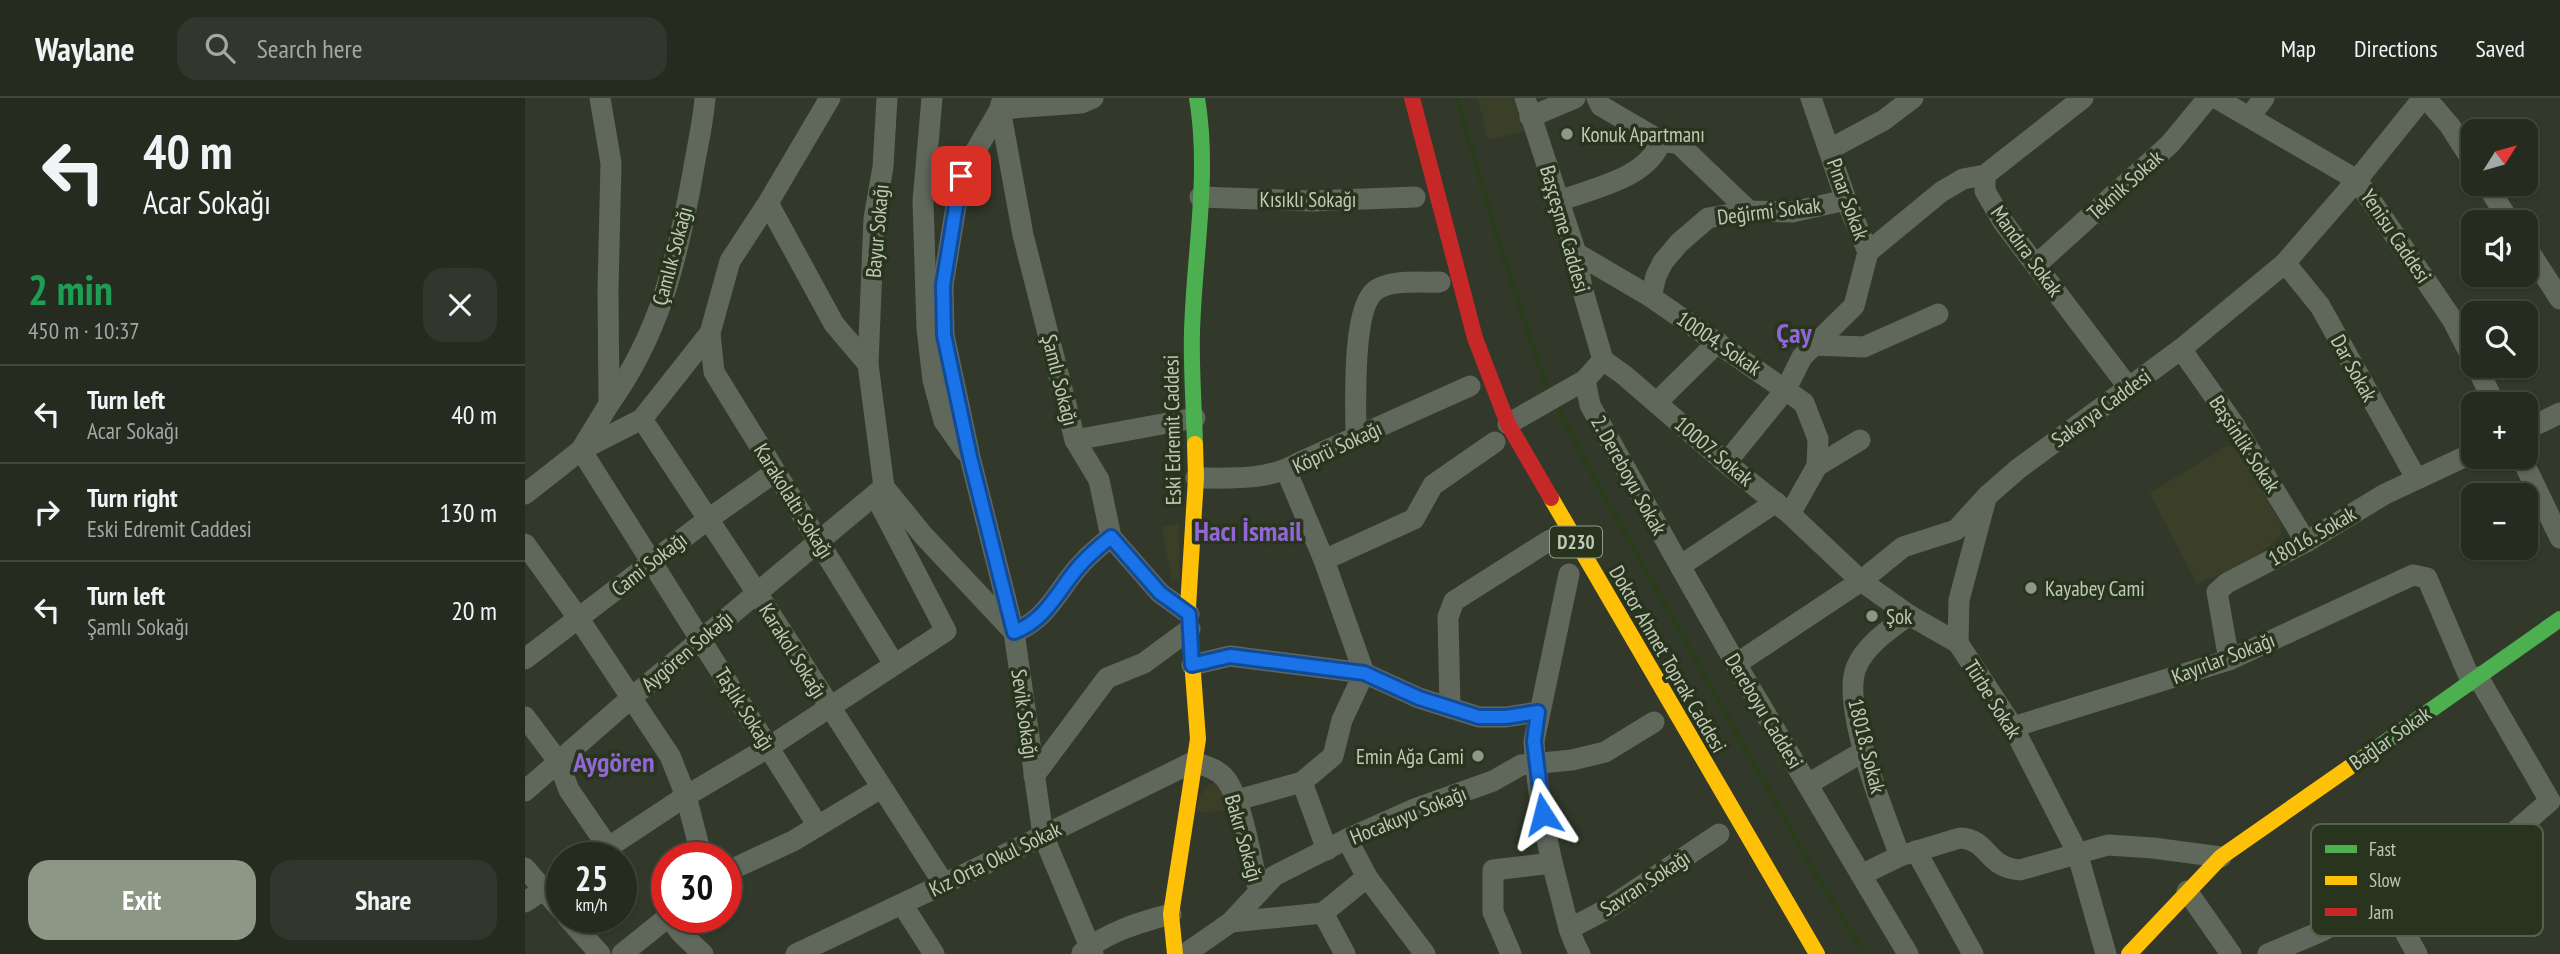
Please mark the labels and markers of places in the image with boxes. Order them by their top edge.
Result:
place label: Konuk Apartmanı [1581,121,1705,148]
marker: Konuk Apartmanı [1559,126,1575,142]
pin [931,146,991,206]
place label: Kayabey Cami [2045,575,2145,602]
marker: Kayabey Cami [2023,580,2039,596]
place label: Şok [1886,603,1912,630]
marker: Şok [1864,608,1880,624]
place label: Emin Ağa Cami [1356,743,1464,770]
marker: Emin Ağa Cami [1470,748,1486,764]

